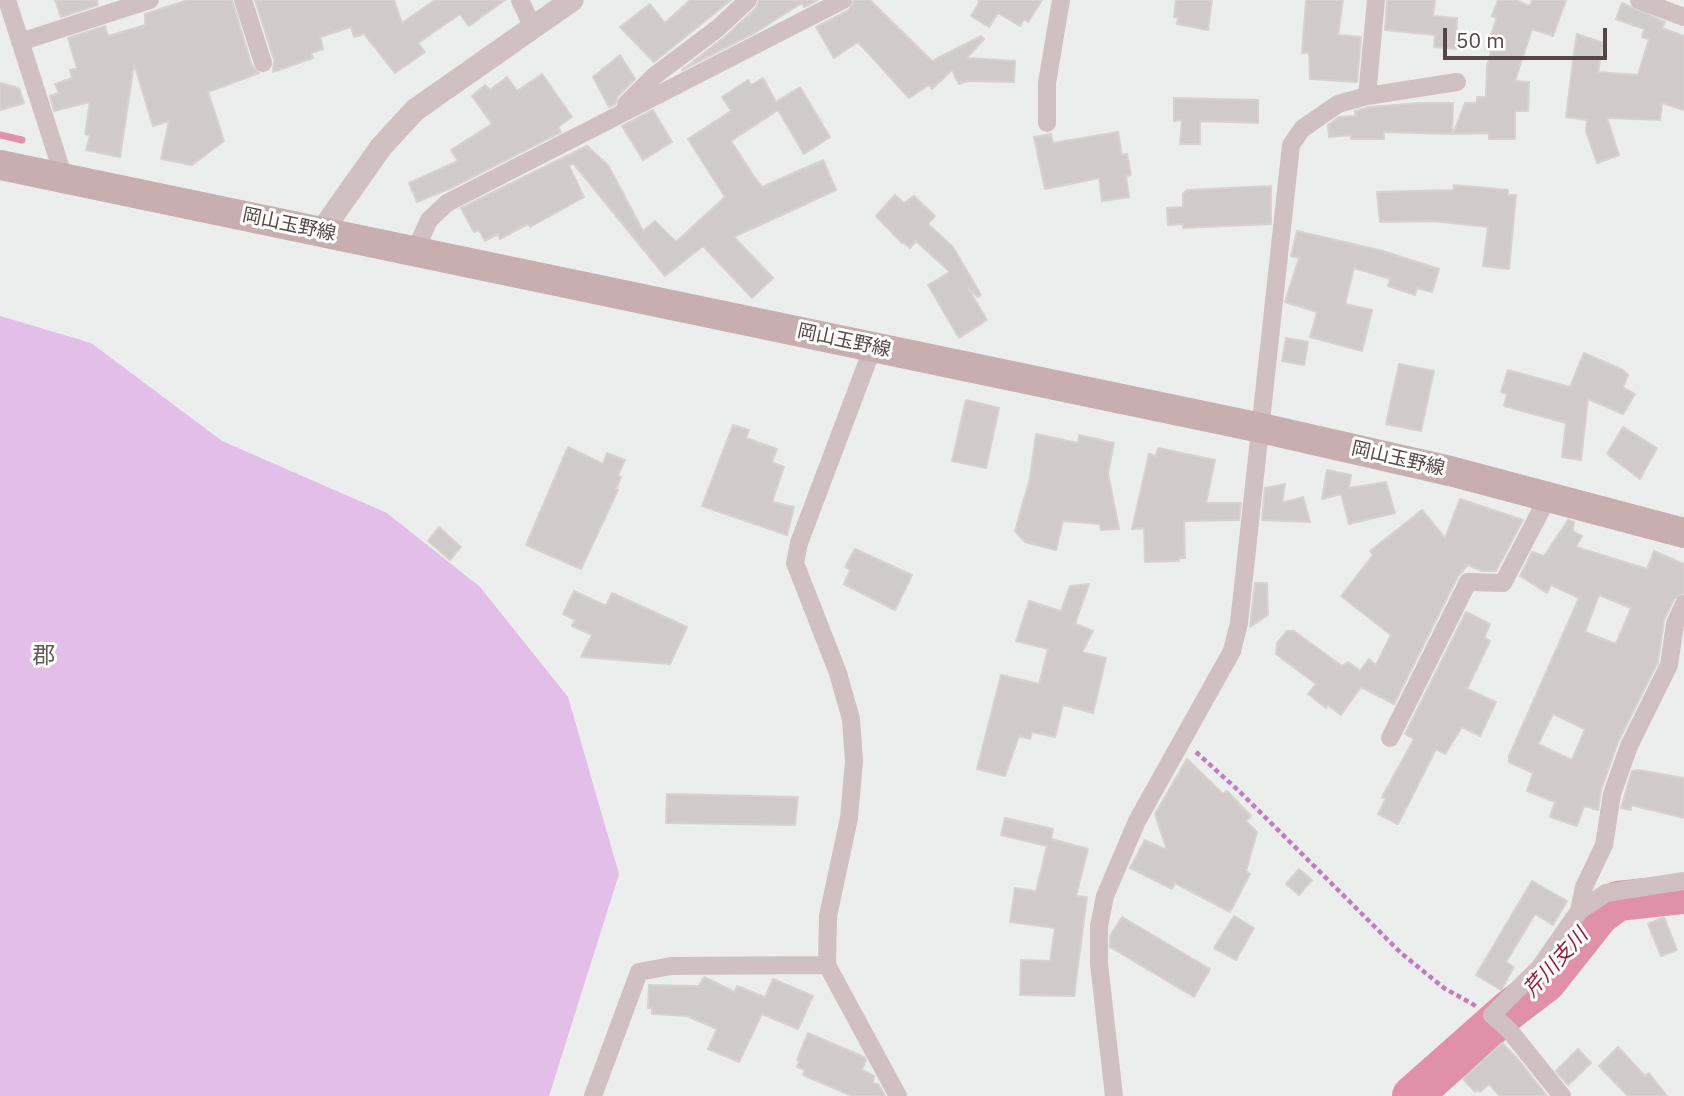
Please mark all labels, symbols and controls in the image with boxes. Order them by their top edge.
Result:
scale bar [1446,14,1610,58]
text: 50 m [1456,26,1505,54]
street label: 岡山玉野線 [240,204,338,246]
street label: 岡山玉野線 [795,320,893,362]
street label: 岡山玉野線 [1349,437,1447,481]
district label: 郡 [33,642,55,670]
water label: 芹川支川 [1519,923,1593,1003]

